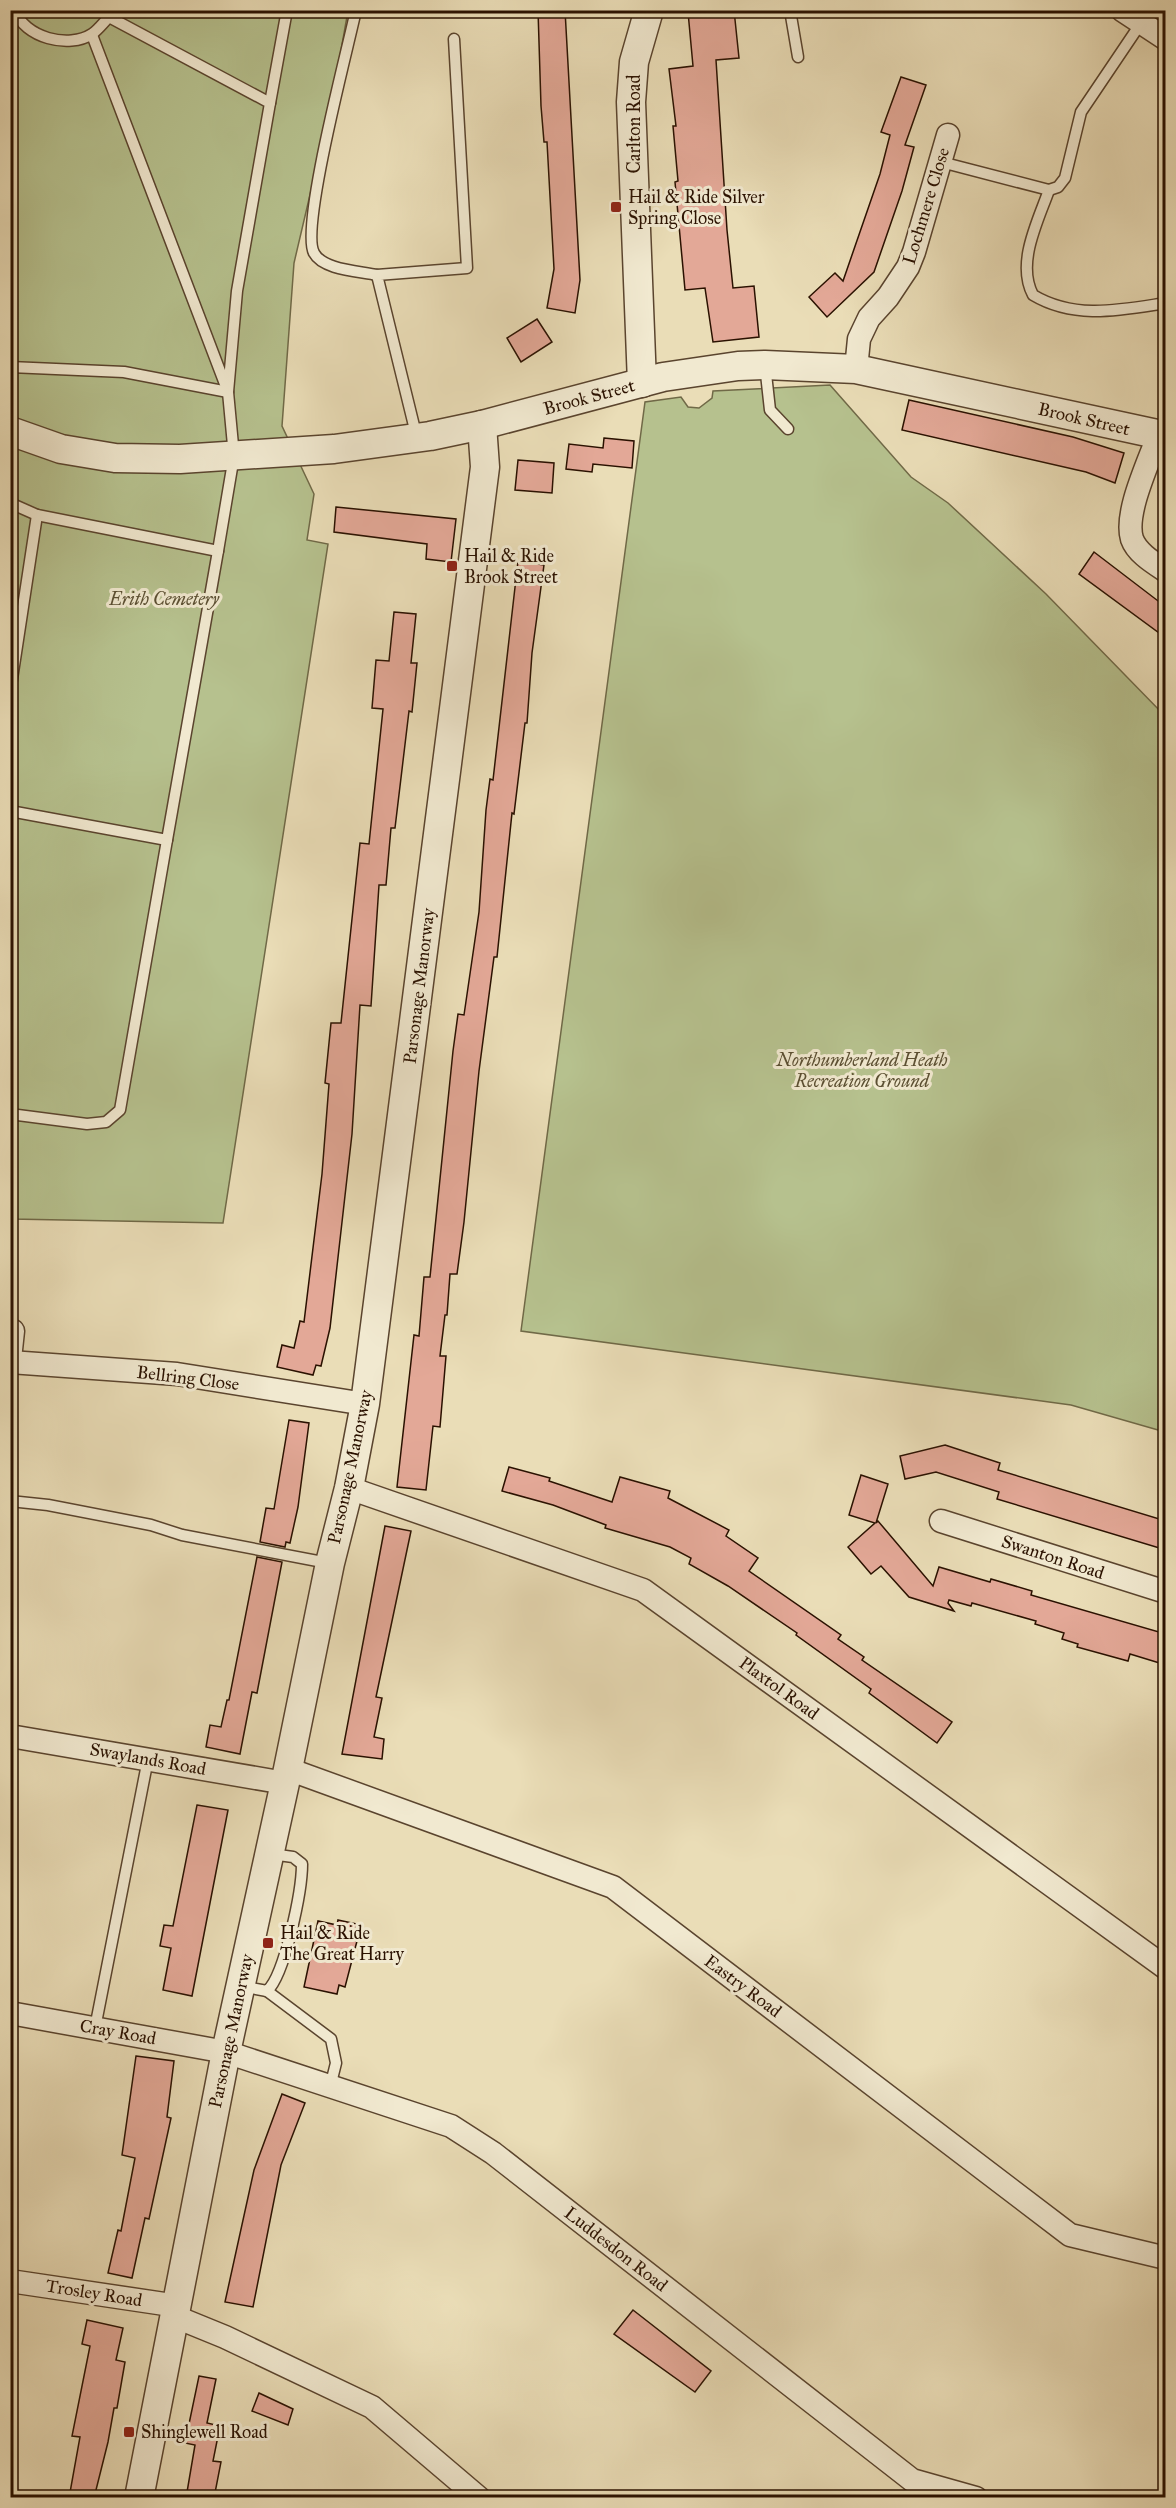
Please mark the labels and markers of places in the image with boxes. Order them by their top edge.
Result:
place label: Hail & Ride Silver Spring Close [628,186,765,230]
marker: Hail & Ride Silver Spring Close [609,200,623,214]
place label: Hail & Ride Brook Street [464,545,558,588]
marker: Hail & Ride Brook Street [445,559,459,573]
place label: Hail & Ride The Great Harry [280,1922,404,1965]
marker: Hail & Ride The Great Harry [261,1936,275,1950]
place label: Shinglewell Road [141,2421,268,2444]
marker: Shinglewell Road [122,2425,136,2439]

